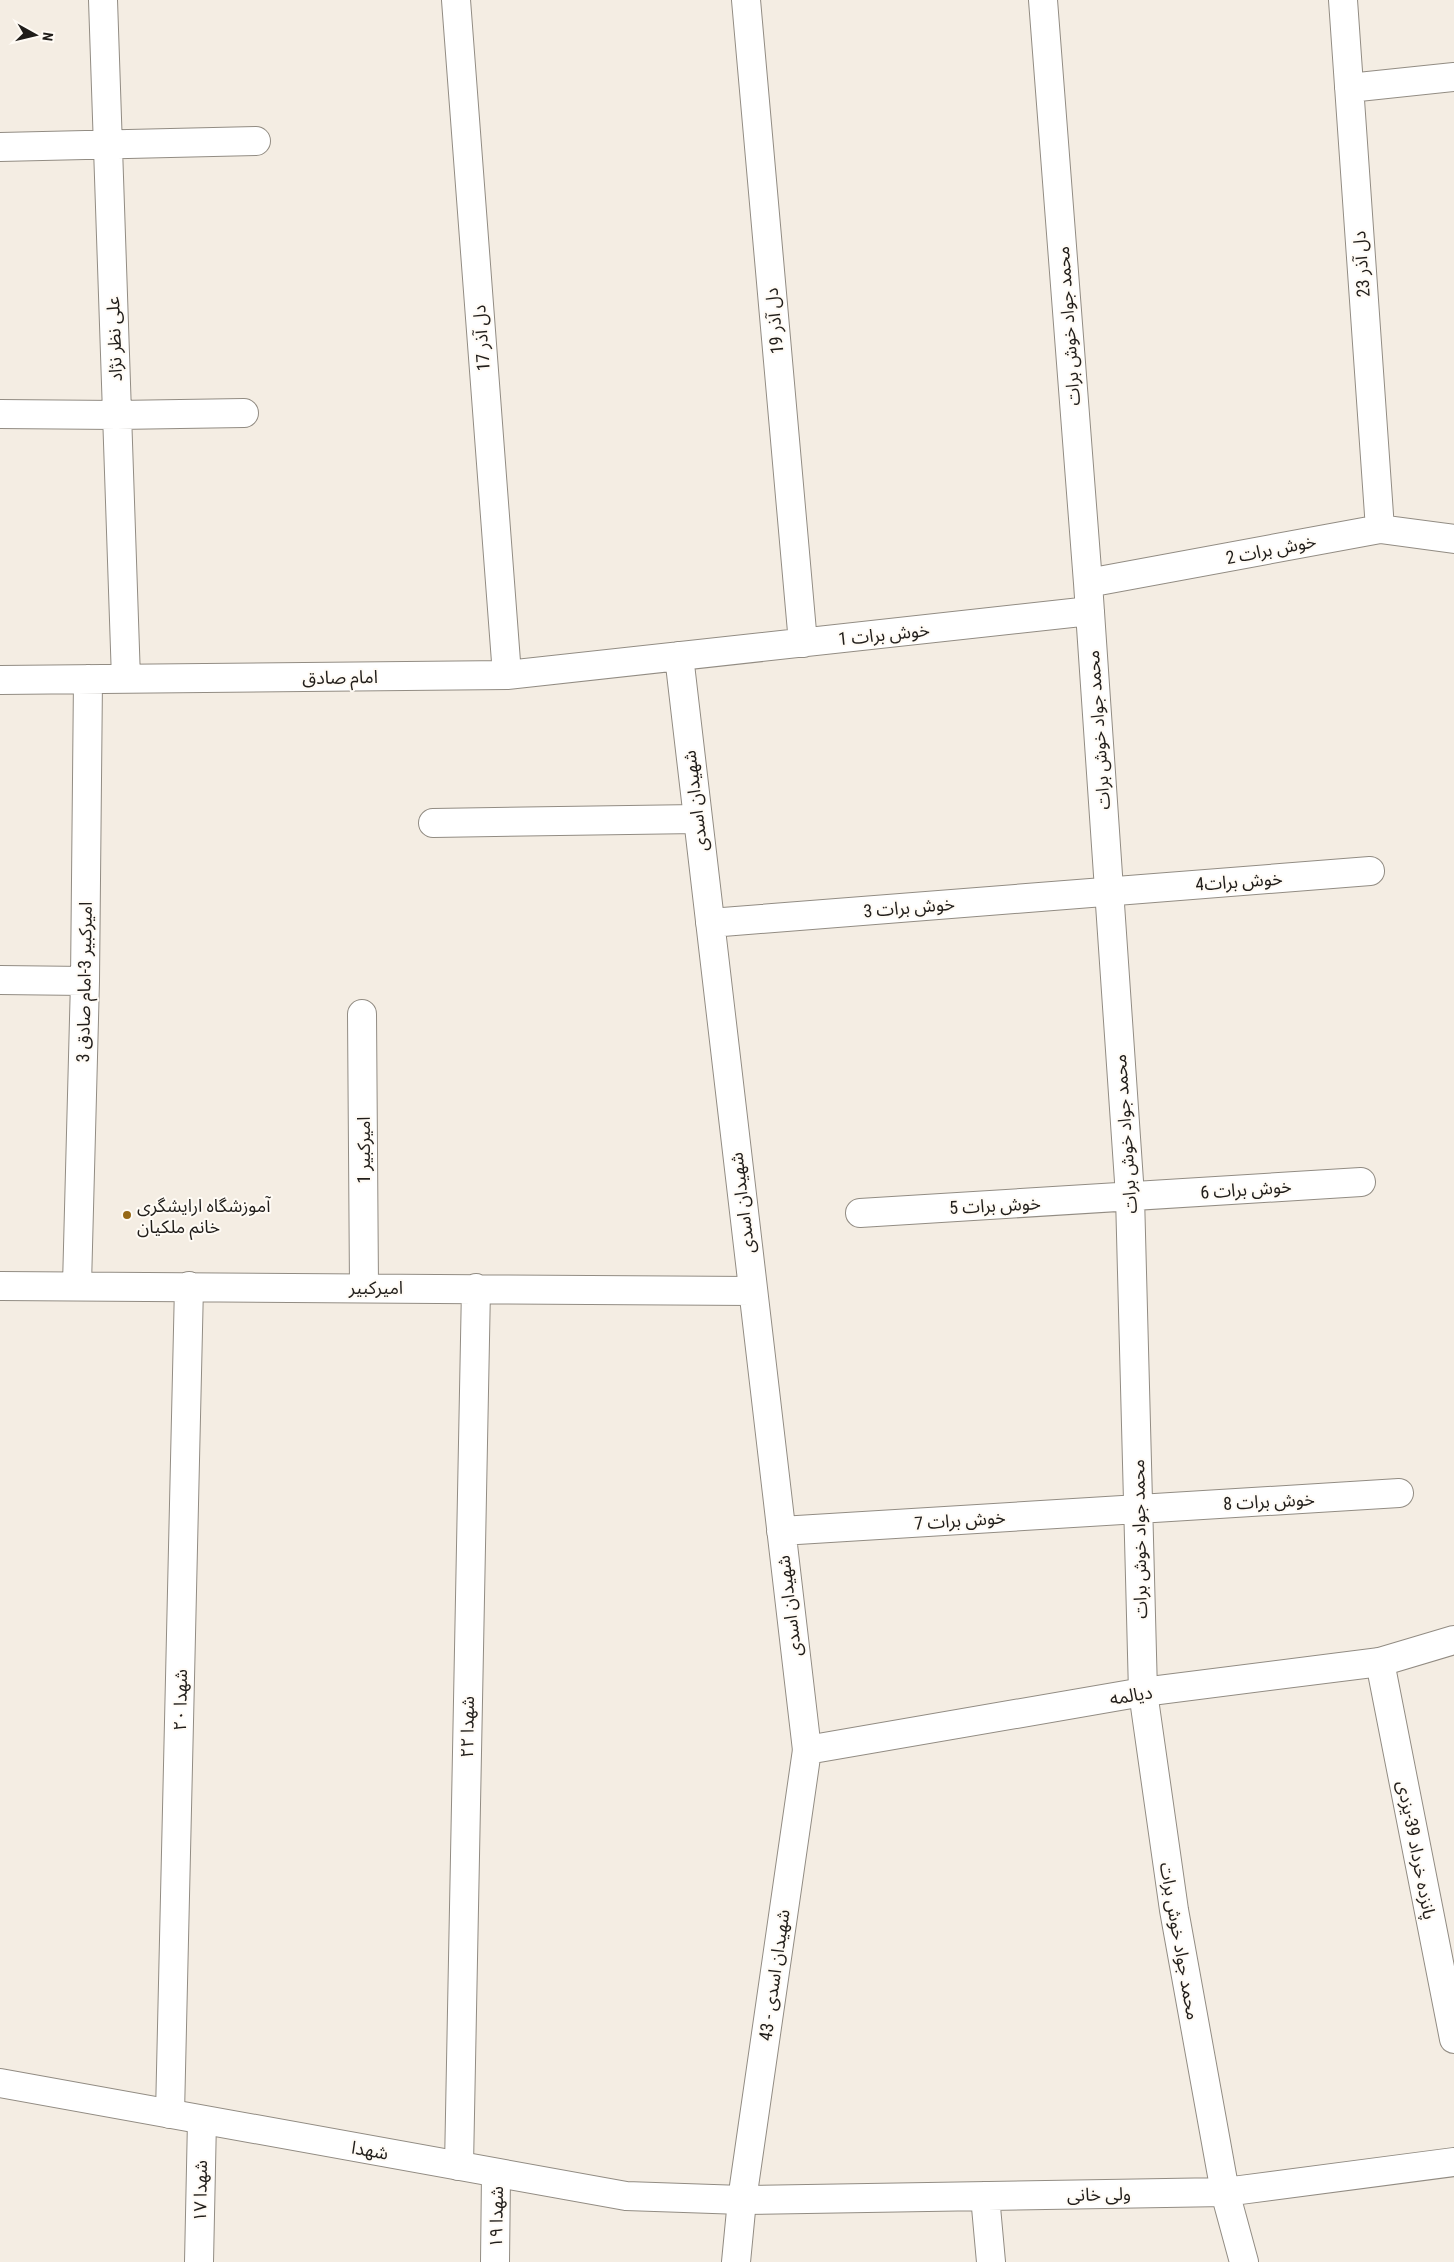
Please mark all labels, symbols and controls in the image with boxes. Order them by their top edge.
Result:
north arrow [10,10,60,60]
text: N [39,31,56,42]
street label: دل آذر 23 [1348,230,1375,298]
street label: محمد جواد خوش برات [1052,245,1085,406]
street label: دل آذر 19 [761,287,788,355]
street label: علی نظر نژاد [102,296,127,382]
street label: دل آذر 17 [468,304,495,372]
street label: خوش برات 2 [1224,530,1318,569]
street label: خوش برات 1 [837,619,931,650]
street label: محمد جواد خوش برات [1082,649,1115,810]
street label: امام صادق [302,666,378,692]
street label: شهیدان اسدی [678,749,713,853]
street label: خوش برات4 [1195,867,1283,896]
street label: خوش برات 3 [862,893,956,922]
street label: امیرکبیر 3-امام صادق 3 [72,902,100,1063]
street label: محمد جواد خوش برات [1109,1053,1142,1214]
street label: امیرکبیر 1 [353,1116,375,1184]
street label: شهیدان اسدی [725,1151,760,1255]
street label: خوش برات 6 [1200,1175,1293,1204]
street label: خوش برات 5 [949,1192,1041,1219]
place label: آموزشگاه ارایشگری خانم ملکیان [137,1195,271,1240]
marker: آموزشگاه ارایشگری خانم ملکیان [121,1209,133,1221]
street label: امیرکبیر [348,1277,403,1299]
street label: محمد جواد خوش برات [1127,1459,1152,1619]
street label: خوش برات 8 [1223,1488,1315,1515]
street label: خوش برات 7 [914,1506,1007,1535]
street label: شهیدان اسدی [772,1554,807,1658]
street label: شهدا ۲۰ [169,1669,191,1731]
street label: دیالمه [1108,1681,1154,1709]
street label: شهدا ۲۲ [456,1696,478,1758]
street label: پانزده خرداد 39-یزدی [1392,1779,1441,1922]
street label: محمد جواد خوش برات [1155,1860,1204,2022]
street label: شهیدان اسدی - 43 [754,1908,795,2042]
street label: شهدا [350,2136,390,2164]
street label: شهدا ۱۷ [189,2160,211,2222]
street label: ولی خانی [1067,2183,1131,2206]
street label: شهدا ۱۹ [485,2186,507,2248]

